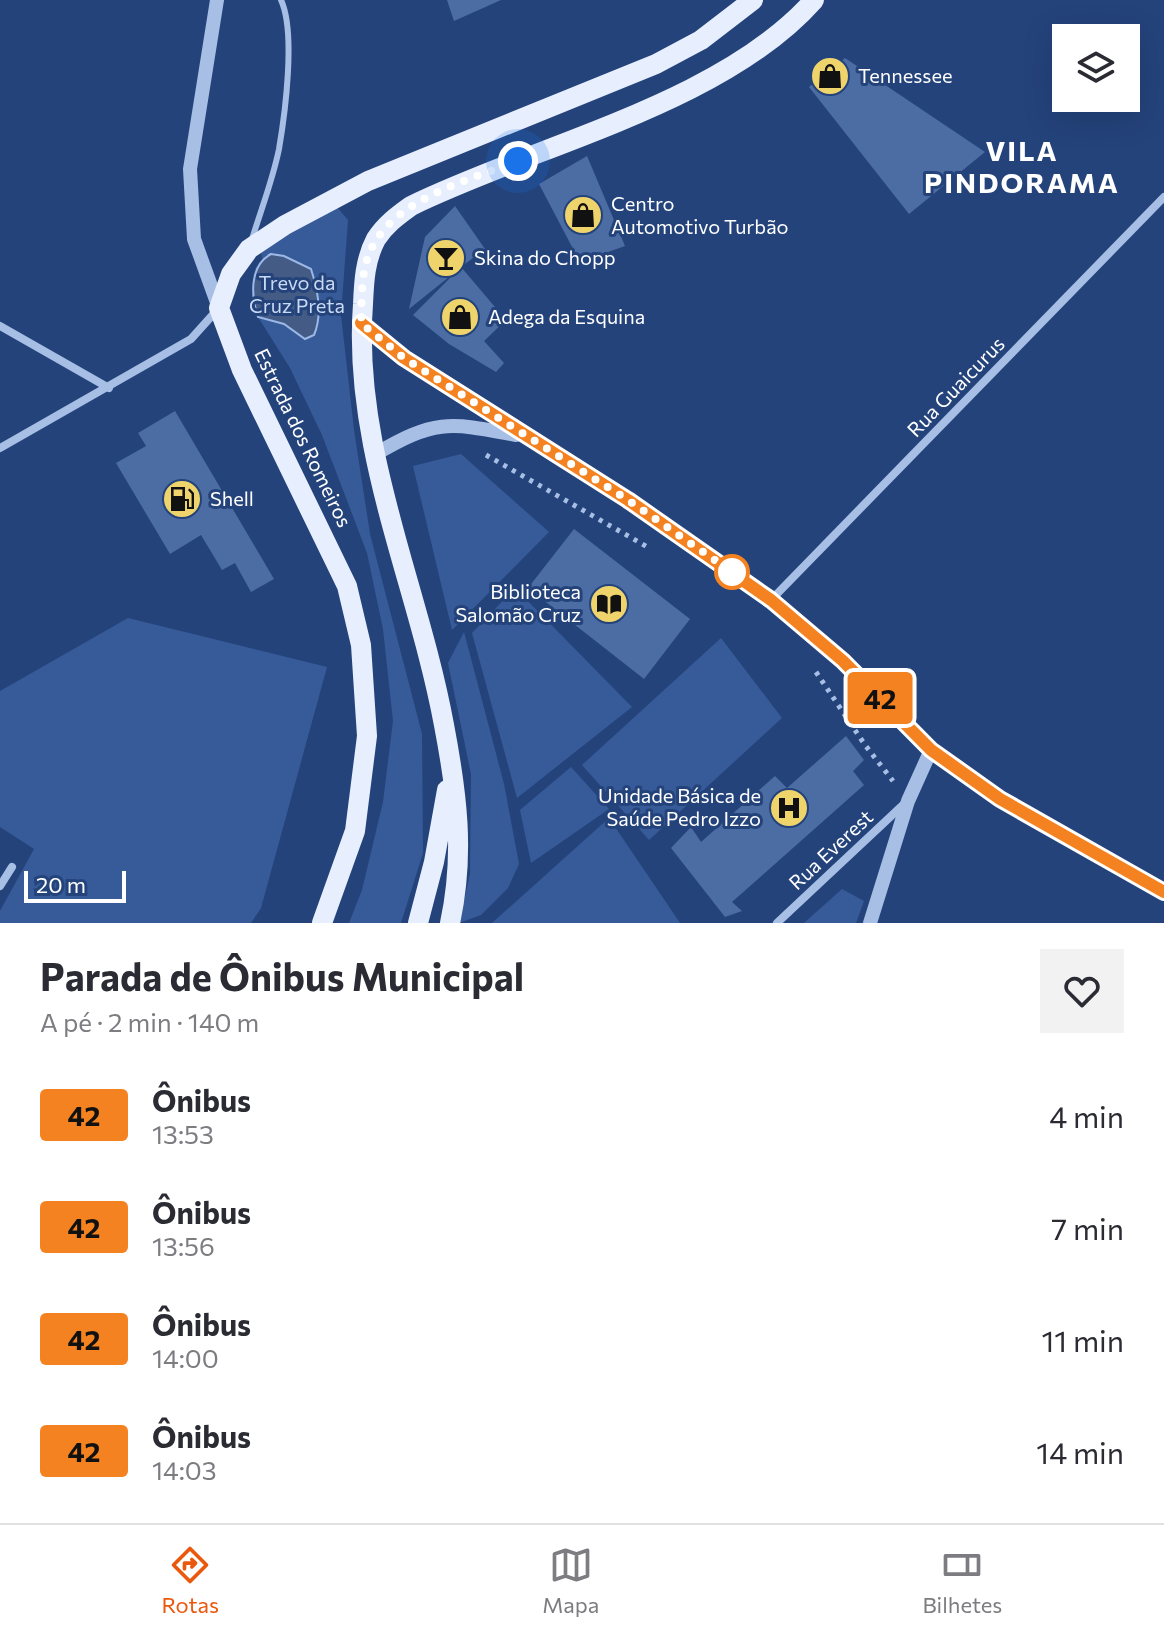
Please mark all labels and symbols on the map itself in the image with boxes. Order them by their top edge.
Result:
shop icon: Tennessee [809,55,851,97]
place label: Tennessee [858,63,953,87]
district label: VILA PINDORAMA [924,133,1120,199]
your location [498,141,538,181]
place label: Centro Automotivo Turbão [611,191,789,238]
shop icon: Centro Automotivo Turbão [562,194,604,236]
bar icon: Skina do Chopp [425,237,467,279]
place label: Skina do Chopp [474,245,616,269]
park label: Trevo da Cruz Preta [249,270,345,317]
shop icon: Adega da Esquina [439,296,481,338]
place label: Adega da Esquina [488,304,645,328]
street label: Rua Guaicurus [902,331,1009,441]
street label: Estrada dos Romeiros [250,344,358,531]
fuel station icon: Shell [161,478,203,520]
place label: Shell [210,486,254,510]
unlabelled marker [715,555,749,589]
place label: Biblioteca Salomão Cruz [455,579,581,626]
library icon: Biblioteca Salomão Cruz [588,583,630,625]
line badge: 42 [844,672,916,724]
place label: Unidade Básica de Saúde Pedro Izzo [598,783,761,830]
hospital icon: Unidade Básica de Saúde Pedro Izzo [768,787,810,829]
street label: Rua Everest [783,804,877,894]
scale bar [24,867,126,903]

